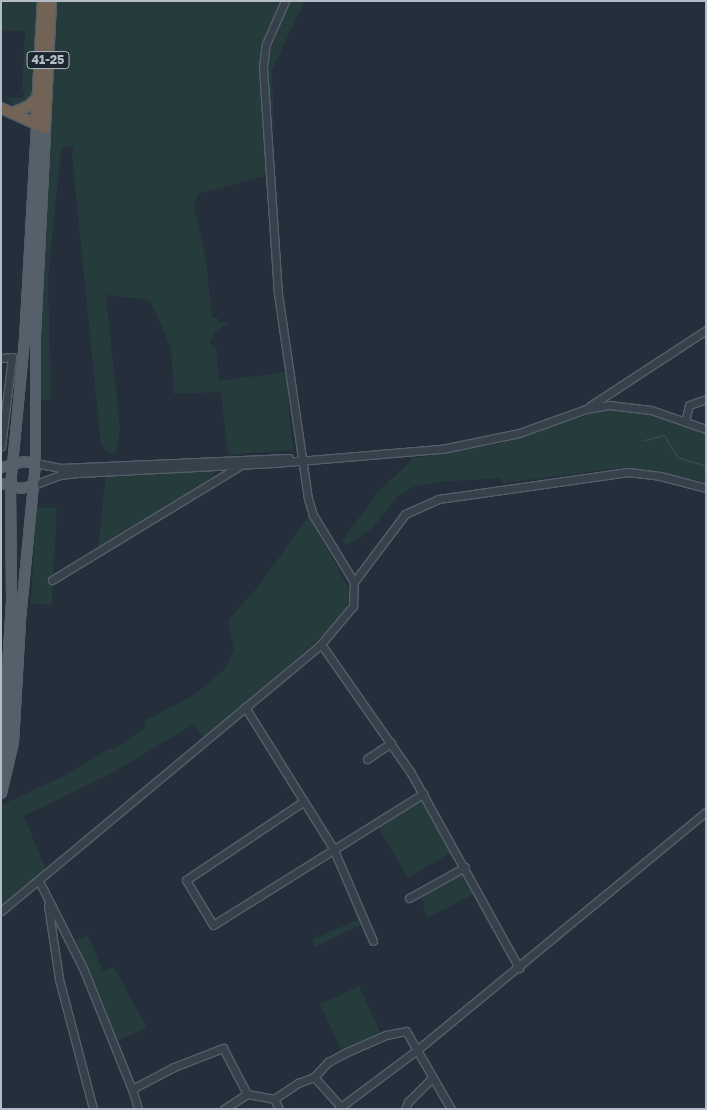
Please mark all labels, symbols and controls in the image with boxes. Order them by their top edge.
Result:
road number: 41-25 [26,50,70,70]

